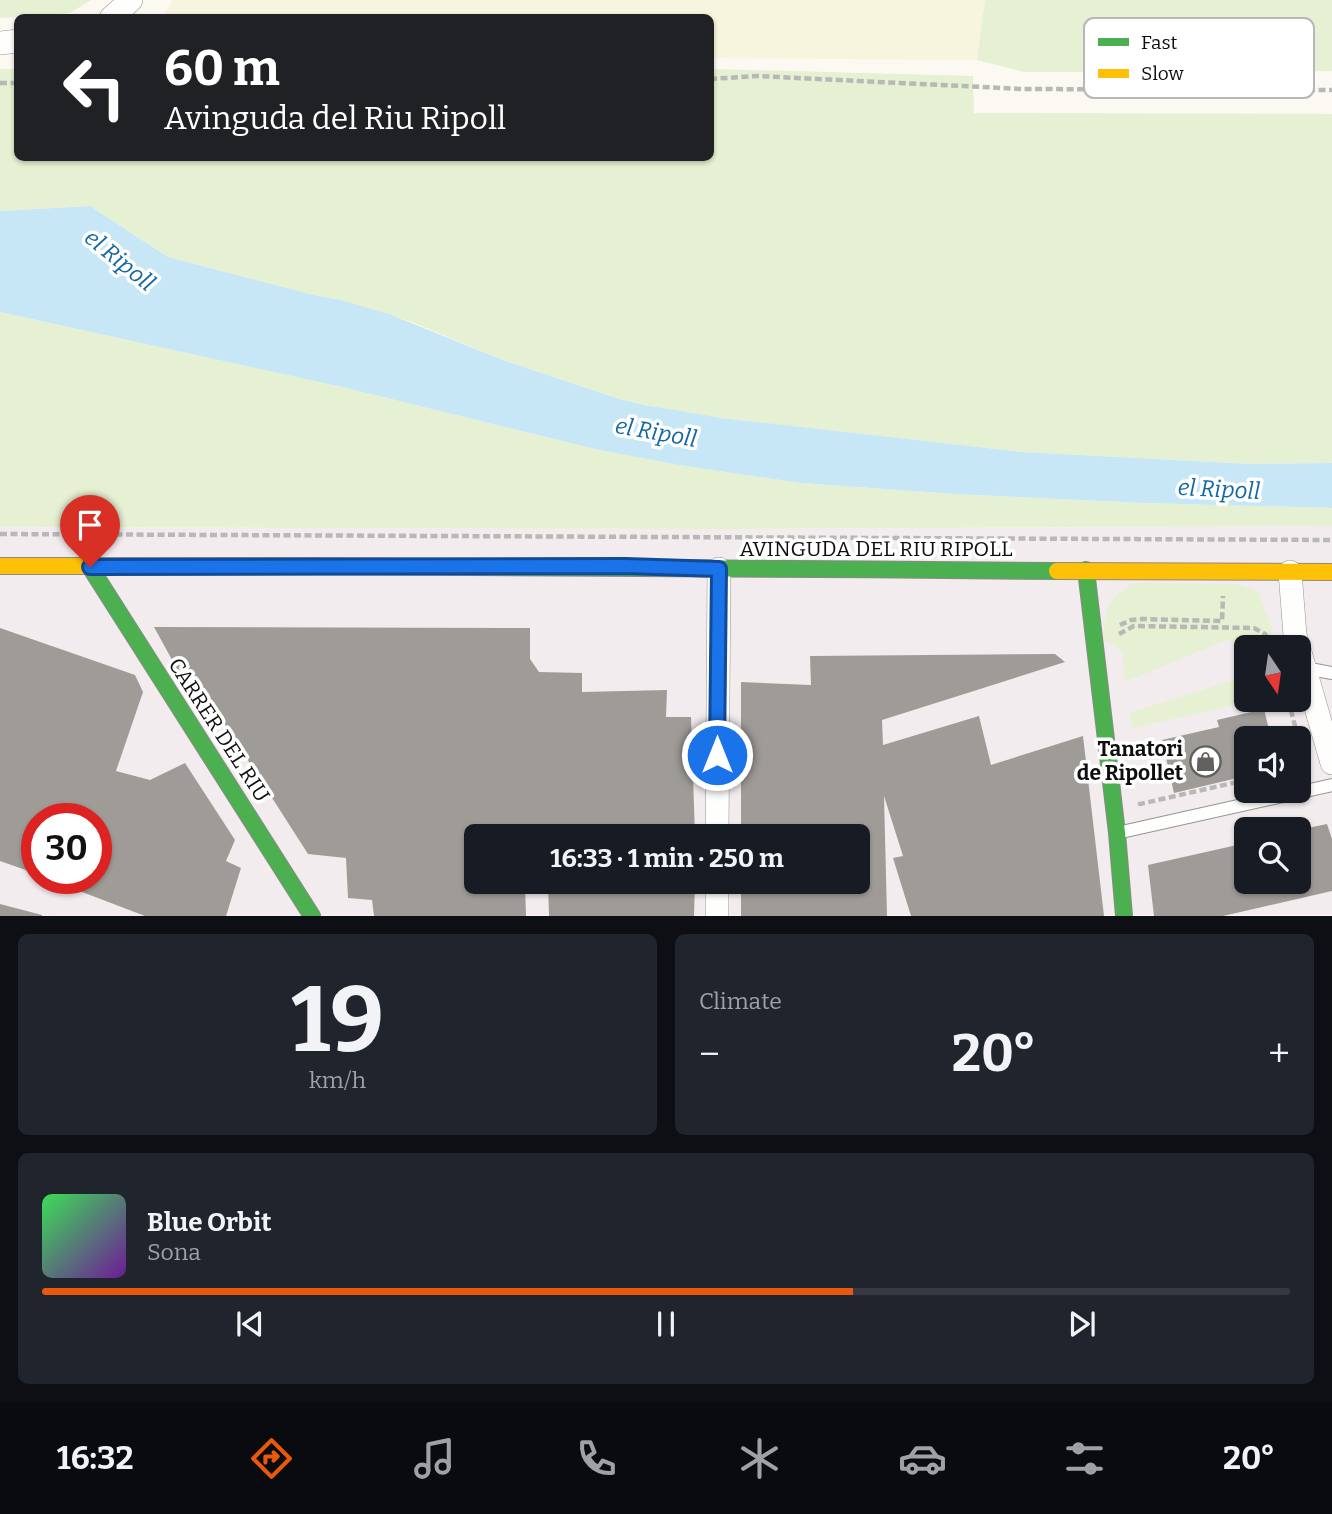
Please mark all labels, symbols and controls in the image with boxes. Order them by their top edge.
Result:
legend [1084,18,1314,98]
text: Fast [1141,31,1178,54]
text: 60 m [164,39,280,98]
icon: left [49,42,140,133]
text: Slow [1141,62,1184,85]
text: Avinguda del Riu Ripoll [164,99,506,137]
water label: el Ripoll [79,223,161,297]
water label: el Ripoll [613,411,699,453]
water label: el Ripoll [1177,473,1261,505]
pin [60,495,120,567]
icon: arrive [71,506,109,544]
street label: AVINGUDA DEL RIU RIPOLL [740,536,1013,562]
north arrow [1234,635,1311,712]
map controls [1234,635,1311,894]
street label: CARRER DEL RIU [163,653,275,807]
position arrow [680,718,754,792]
button: sound [1234,726,1311,803]
place label: Tanatori de Ripollet [1077,736,1184,786]
shop icon: Tanatori de Ripollet [1189,744,1223,778]
speed limit sign: 30 [21,803,112,894]
button: search [1234,817,1311,894]
text: 16:33 · 1 min · 250 m [550,843,784,874]
text: 19 [291,966,384,1075]
text: Climate [699,987,782,1015]
text: 20° [952,1022,1036,1085]
text: − [699,1031,720,1077]
text: + [1268,1031,1290,1077]
text: km/h [309,1066,366,1094]
text: Blue Orbit [147,1207,271,1238]
text: Sona [147,1238,201,1266]
icon: previous [231,1305,269,1343]
icon: pause [647,1305,685,1343]
icon: next [1063,1305,1101,1343]
icon: directions [247,1434,296,1483]
icon: music [410,1434,459,1483]
icon: phone [572,1434,621,1483]
icon: climate [735,1434,784,1483]
icon: car [898,1434,947,1483]
icon: filters [1060,1434,1109,1483]
text: 16:32 [57,1439,133,1477]
text: 20° [1223,1439,1275,1477]

